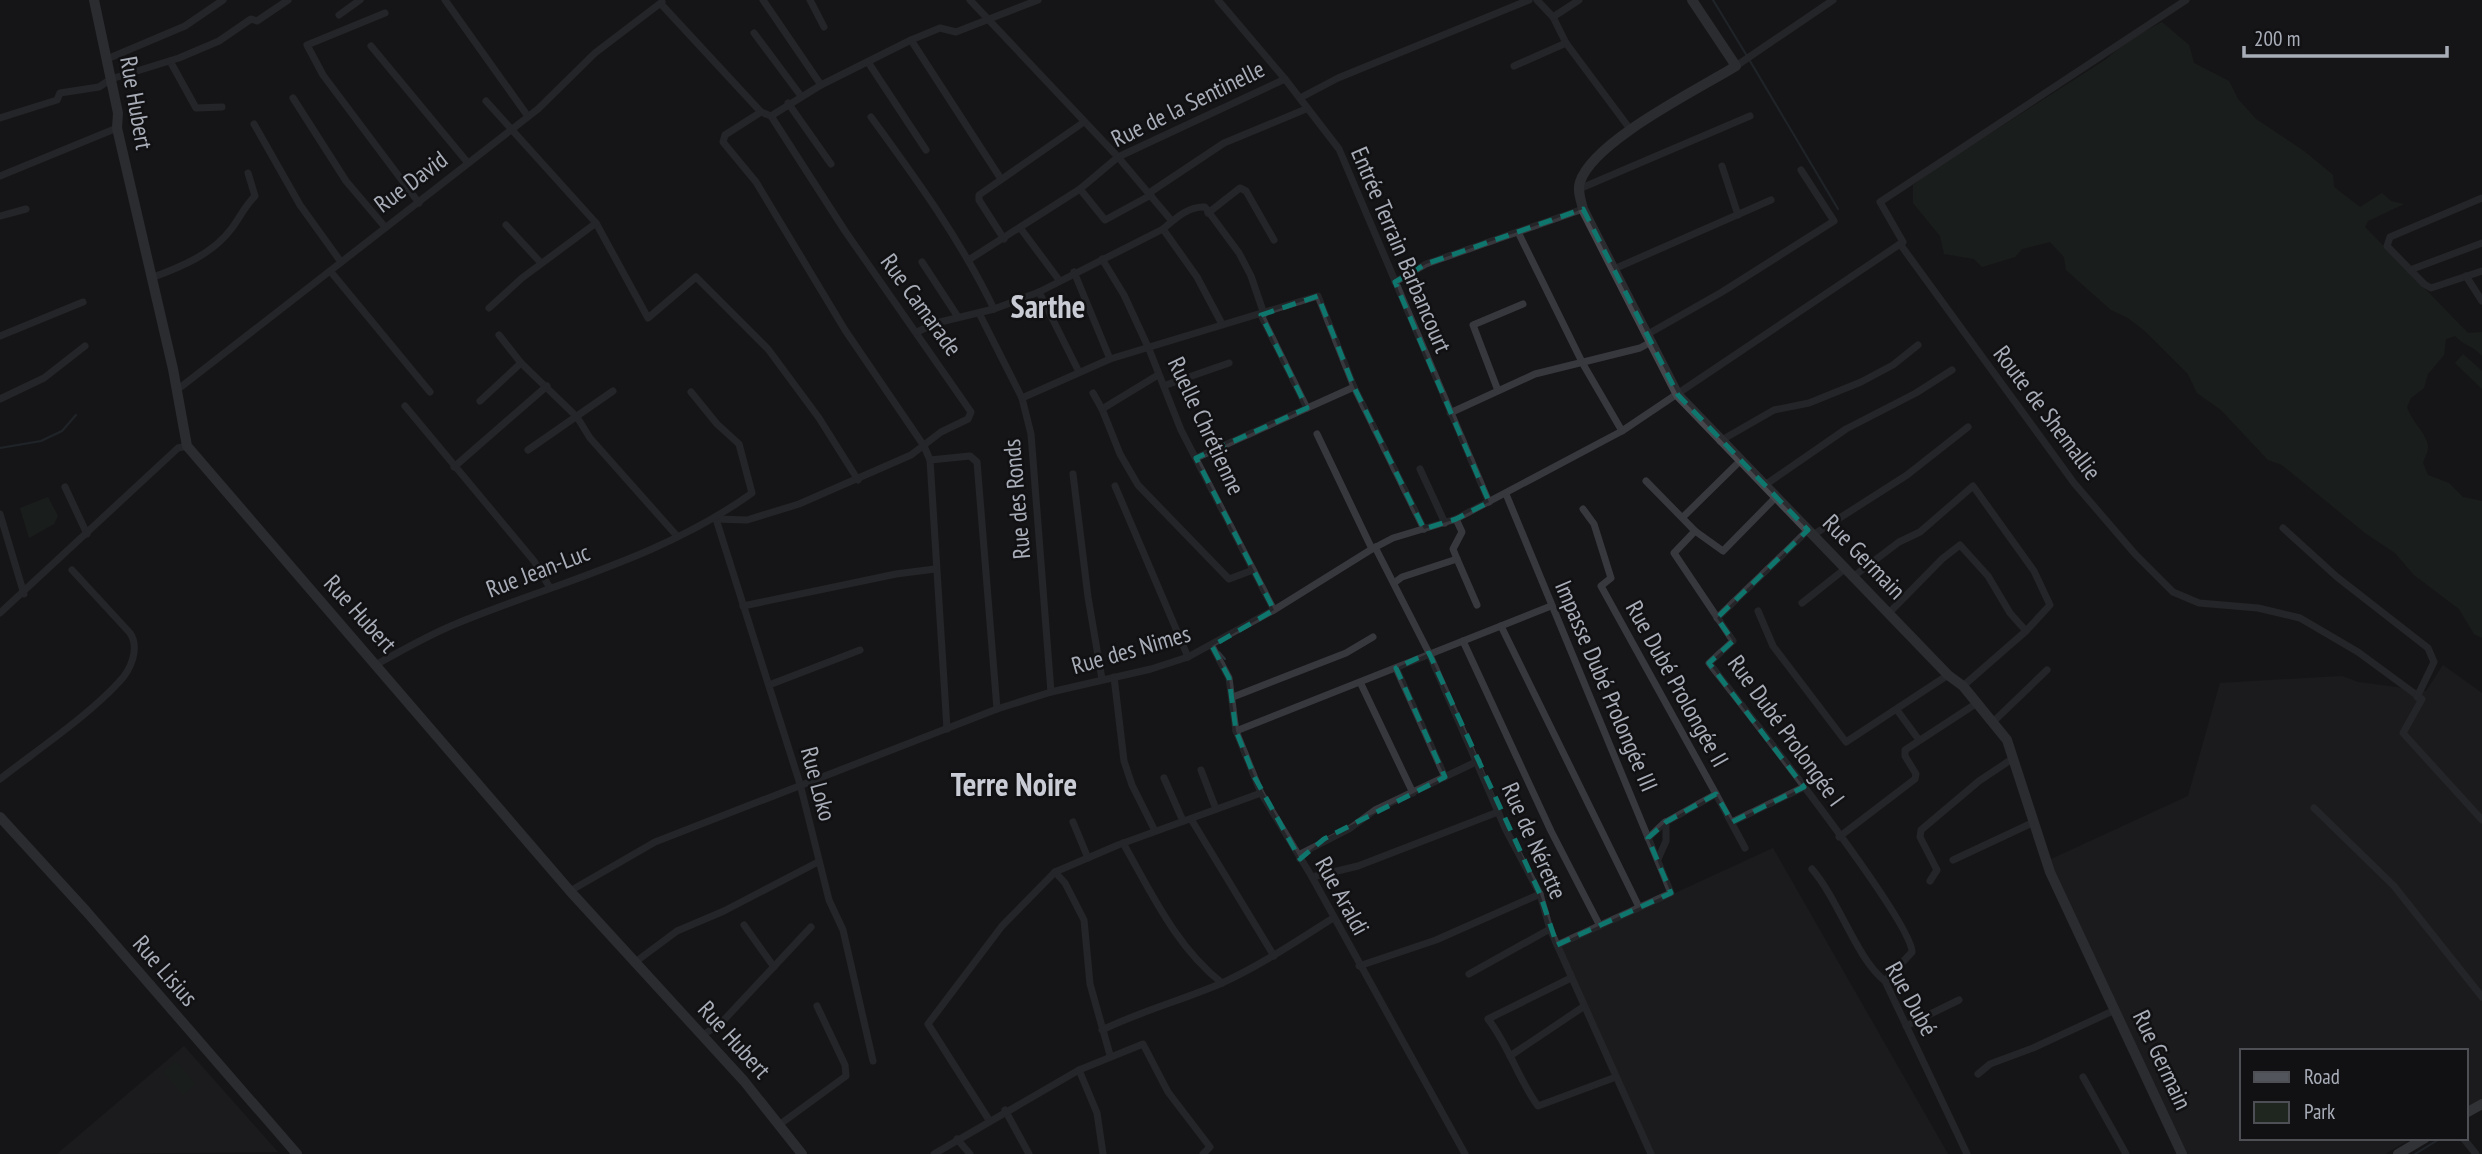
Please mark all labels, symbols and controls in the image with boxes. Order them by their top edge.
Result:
scale bar [2244,14,2447,58]
text: 200 m [2254,25,2300,52]
street label: Rue de la Sentinelle [1106,53,1269,154]
street label: Rue Hubert [113,54,160,152]
street label: Entrée Terrain Barbancourt [1344,142,1459,358]
street label: Rue David [368,144,454,219]
street label: Rue Camarade [874,247,969,362]
district label: Sarthe [1011,285,1085,327]
street label: Route de Shemallie [1987,339,2108,486]
street label: Ruelle Chrétienne [1161,352,1252,500]
street label: Rue des Ronds [996,438,1037,560]
street label: Rue Germain [1816,508,1912,606]
street label: Rue Jean-Luc [482,536,594,604]
street label: Rue Hubert [317,568,404,659]
street label: Impasse Dubé Prolongée III [1548,576,1665,796]
street label: Rue Dubé Prolongée II [1619,595,1736,772]
street label: Rue des Nimes [1068,618,1194,681]
street label: Rue Dubé Prolongée I [1721,649,1852,812]
street label: Rue Loko [794,743,843,824]
district label: Terre Noire [951,763,1077,805]
street label: Rue de Nérette [1495,778,1574,904]
street label: Rue Araldi [1308,851,1377,940]
street label: Rue Lisius [126,929,205,1013]
street label: Rue Dubé [1878,956,1944,1041]
street label: Rue Hubert [691,994,778,1085]
street label: Rue Germain [2126,1005,2199,1114]
legend [2240,1049,2468,1140]
text: Road [2304,1063,2340,1090]
text: Park [2304,1098,2335,1125]

